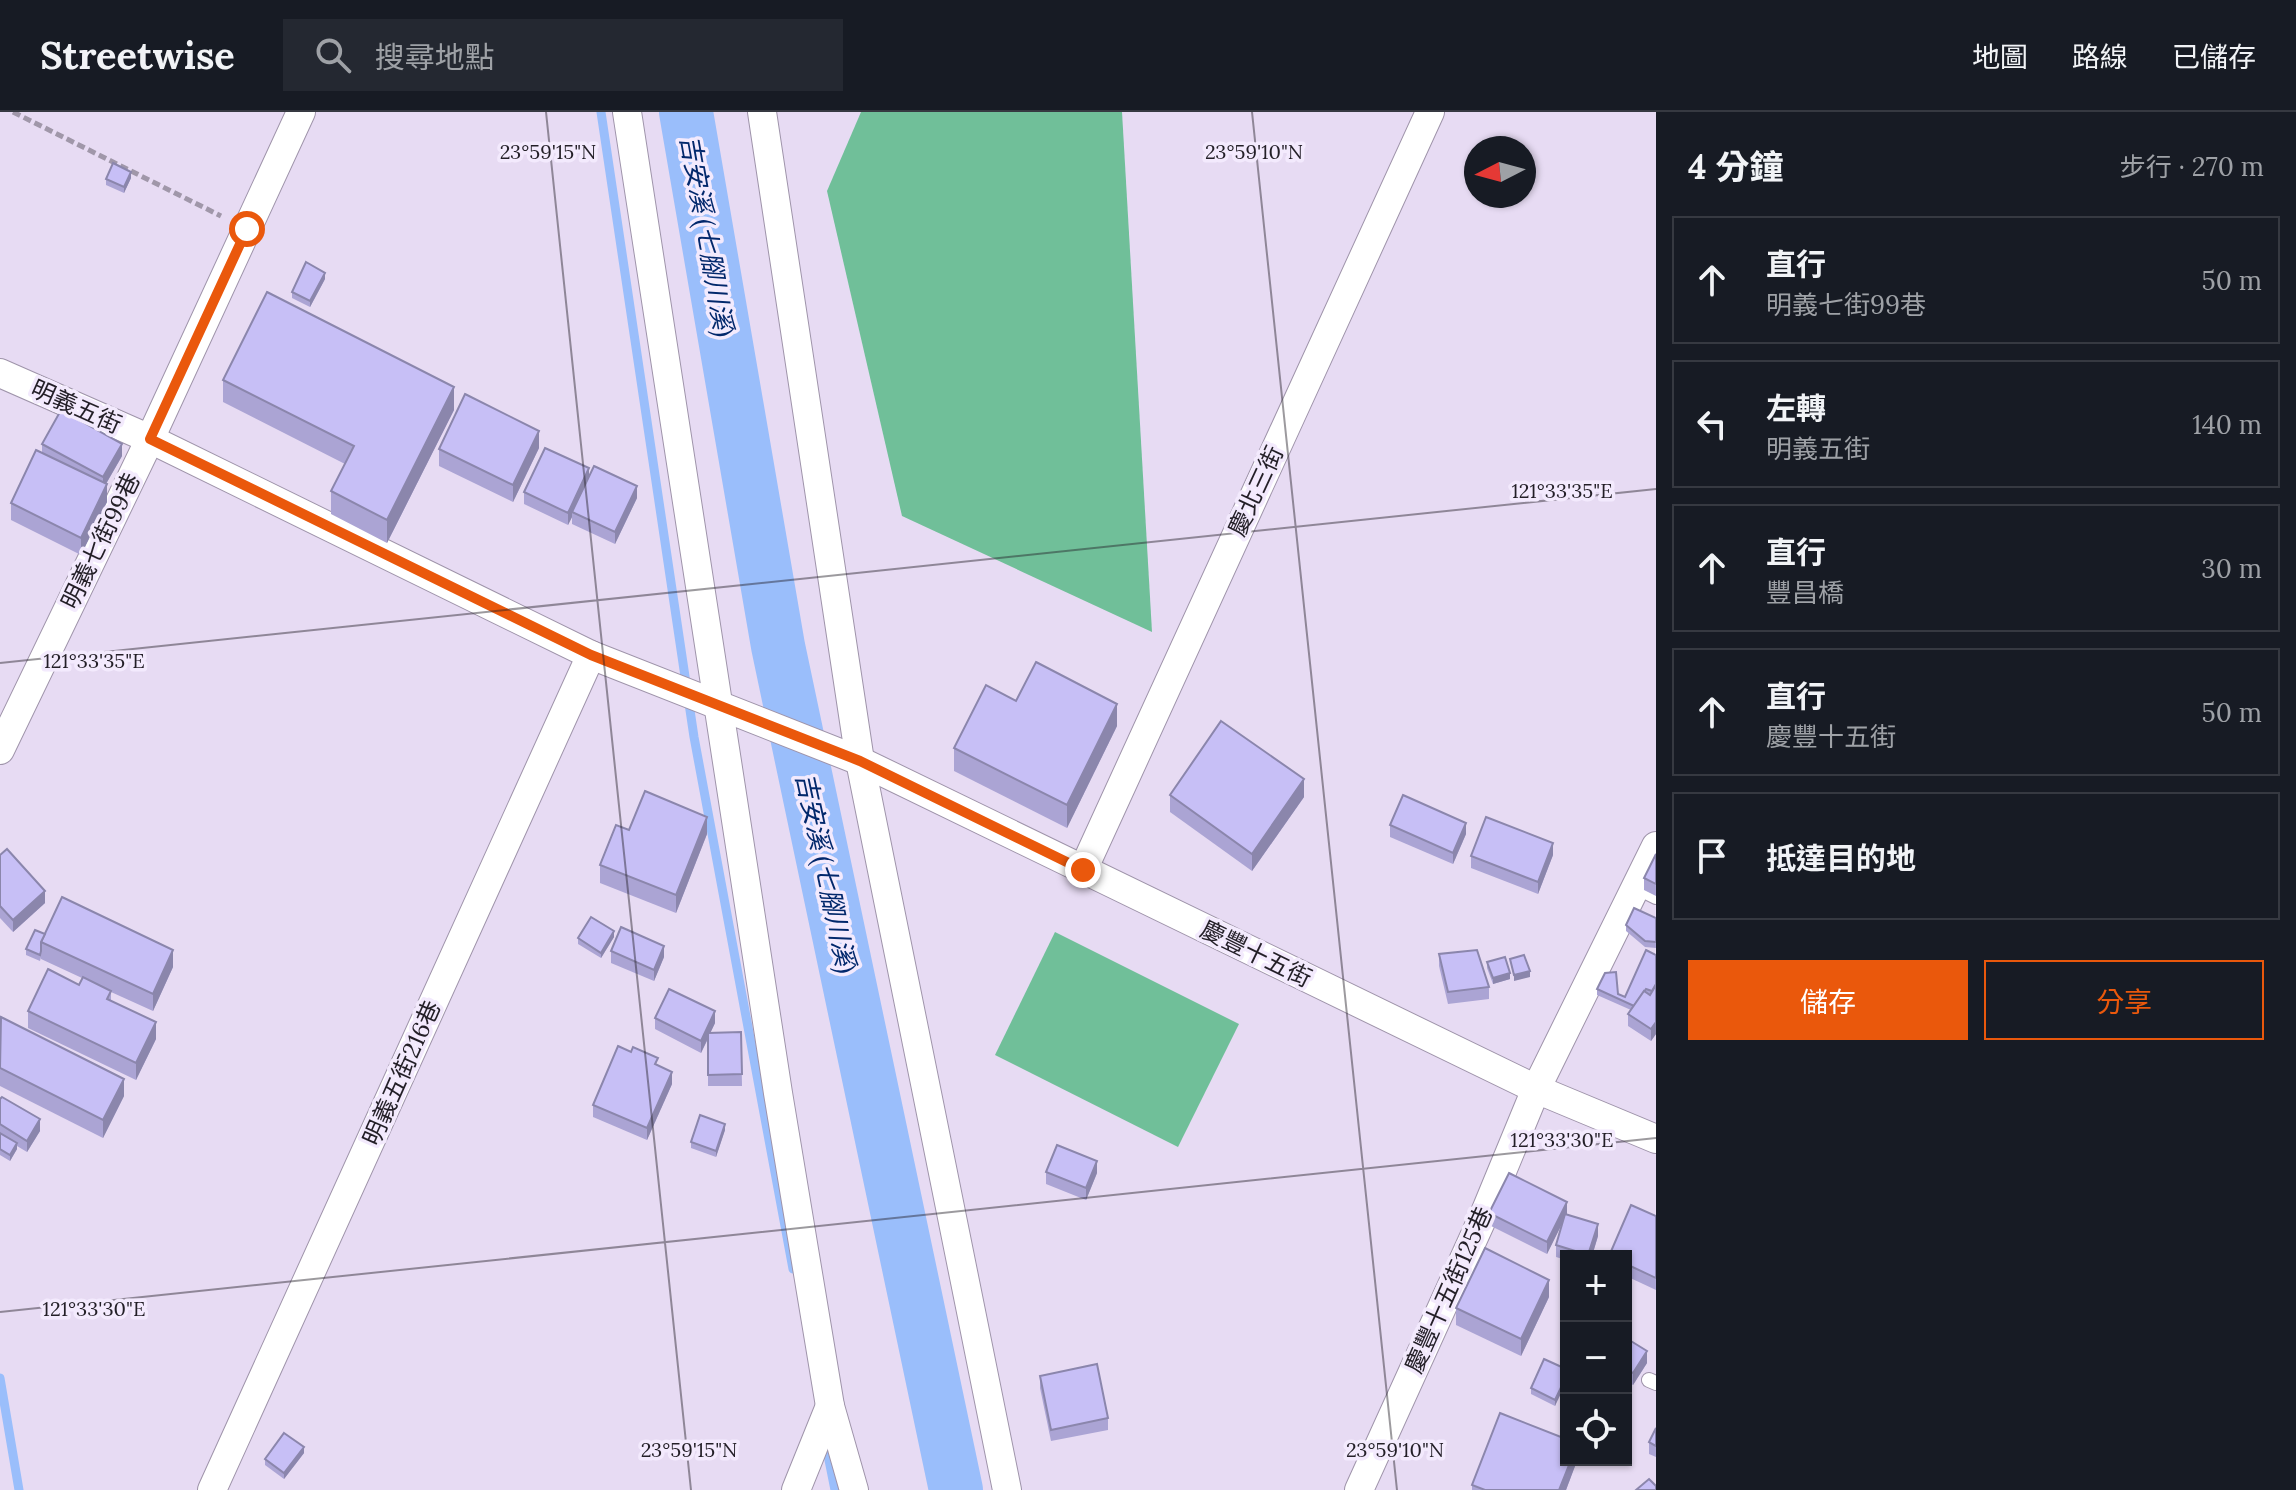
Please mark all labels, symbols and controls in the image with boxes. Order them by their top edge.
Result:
search box [283,19,843,91]
text: Streetwise [40,31,235,79]
icon: search [311,33,355,77]
text: 搜尋地點 [375,38,495,76]
text: 地圖 [1972,39,2028,75]
text: 路線 [2072,39,2128,75]
text: 已儲存 [2172,39,2256,75]
water label: 吉安溪 (七腳川溪) [674,132,741,339]
north arrow [1464,136,1536,208]
text: 23°59'15"N [500,139,596,164]
text: 23°59'10"N [1205,139,1303,164]
text: 4 分鐘 [1688,145,1784,188]
text: 步行 · 270 m [2120,150,2264,183]
route start [229,211,265,247]
text: 直行 [1766,245,1826,283]
icon: ahead [1690,258,1734,302]
text: 50 m [2202,264,2262,297]
text: 明義七街99巷 [1766,288,1926,321]
street label: 明義五街 [26,373,126,440]
text: 左轉 [1766,389,1826,427]
icon: left [1690,402,1734,446]
text: 140 m [2192,408,2262,441]
text: 明義五街 [1766,432,1870,465]
street label: 慶北三街 [1221,441,1290,541]
street label: 明義七街99巷 [54,468,147,614]
text: 121°33'35"E [1511,478,1613,503]
text: 直行 [1766,533,1826,571]
icon: ahead [1690,546,1734,590]
text: 30 m [2201,552,2262,585]
text: 豐昌橋 [1766,576,1844,609]
text: 121°33'35"E [43,648,145,673]
text: 直行 [1766,677,1826,715]
icon: ahead [1690,690,1734,734]
text: 50 m [2202,696,2262,729]
text: 慶豐十五街 [1766,720,1896,753]
water label: 吉安溪 (七腳川溪) [789,770,864,976]
icon: arrive [1690,834,1734,878]
text: 抵達目的地 [1766,839,1916,877]
route end [1065,852,1101,888]
street label: 慶豐十五街 [1195,913,1317,994]
button: 儲存 [1688,960,1968,1040]
button: 分享 [1984,960,2264,1040]
street label: 明義五街216巷 [356,995,447,1150]
text: 121°33'30"E [1511,1127,1613,1152]
street label: 慶豐十五街125巷 [1398,1202,1499,1378]
map controls [1560,1250,1632,1466]
button: + [1560,1250,1632,1322]
text: 121°33'30"E [43,1296,145,1321]
button: − [1560,1322,1632,1394]
button: locate [1560,1394,1632,1466]
text: 23°59'15"N [641,1437,737,1462]
text: 23°59'10"N [1346,1437,1444,1462]

